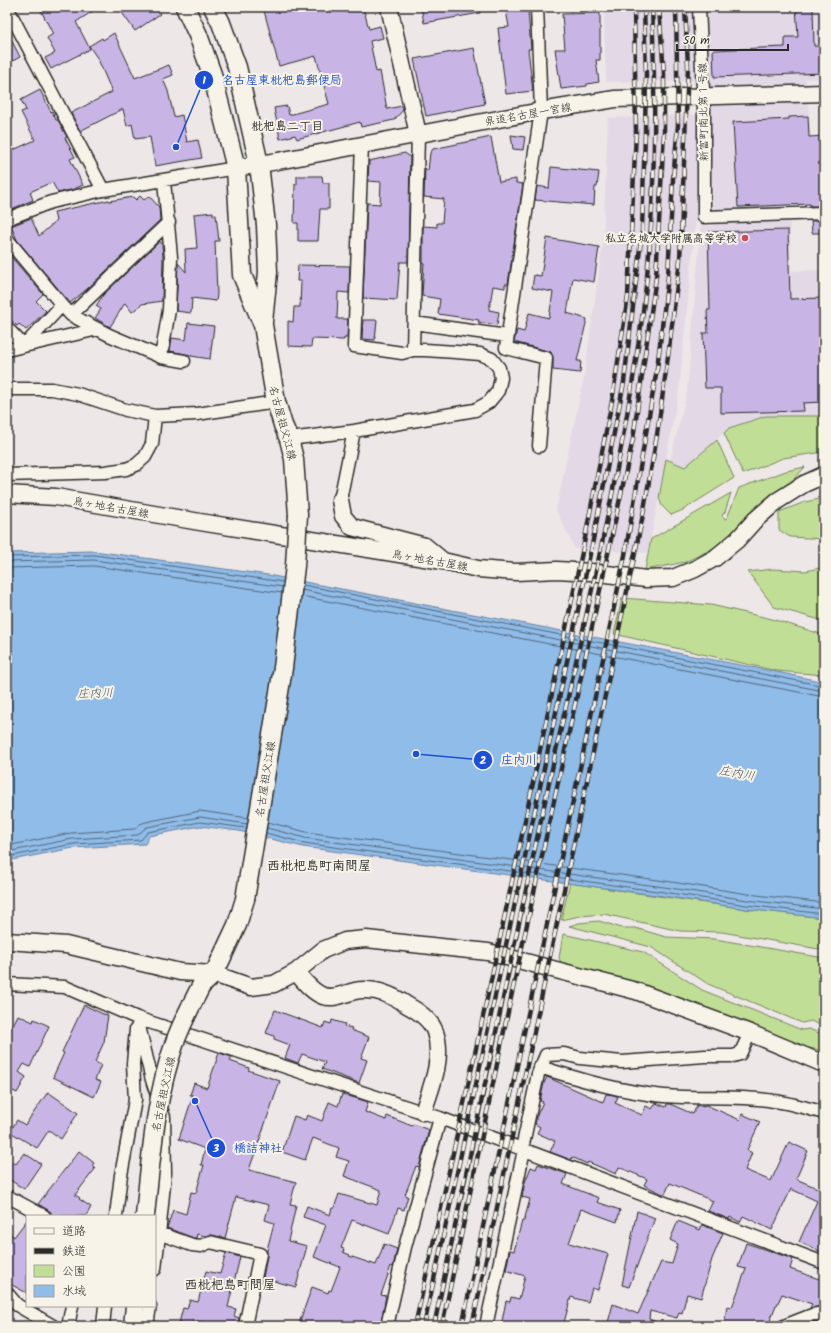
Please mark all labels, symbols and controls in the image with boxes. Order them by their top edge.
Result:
scale bar [677,26,788,52]
text: 50 m [683,31,710,50]
street label: 新富町南北第１号線 [694,62,714,162]
callout: 名古屋東枇杷島郵便局 [194,68,350,92]
text: 1 [202,71,206,90]
text: 名古屋東枇杷島郵便局 [222,71,342,90]
street label: 県道名古屋一宮線 [483,98,573,131]
district label: 枇杷島二丁目 [251,117,323,136]
place label: 私立名城大学附属高等学校 [605,230,737,248]
marker: 私立名城大学附属高等学校 [740,233,750,243]
street label: 名古屋祖父江線 [263,384,301,463]
street label: 鳥ヶ地名古屋線 [71,492,150,524]
street label: 鳥ヶ地名古屋線 [390,545,469,577]
water label: 庄内川 [77,683,113,704]
street label: 名古屋祖父江線 [251,740,281,819]
callout: 庄内川 [473,748,545,772]
text: 2 [480,751,487,770]
text: 庄内川 [501,751,537,770]
water label: 庄内川 [718,761,756,786]
district label: 西枇杷島町南問屋 [267,856,371,877]
street label: 名古屋祖父江線 [147,1055,181,1134]
callout: 橋詰神社 [206,1136,290,1160]
text: 3 [212,1139,220,1158]
text: 橋詰神社 [234,1139,282,1158]
legend [26,1215,156,1307]
text: 道路 [62,1222,86,1241]
text: 鉄道 [62,1242,86,1261]
text: 公園 [62,1262,86,1281]
district label: 西枇杷島町問屋 [184,1275,276,1296]
text: 水域 [62,1282,86,1301]

